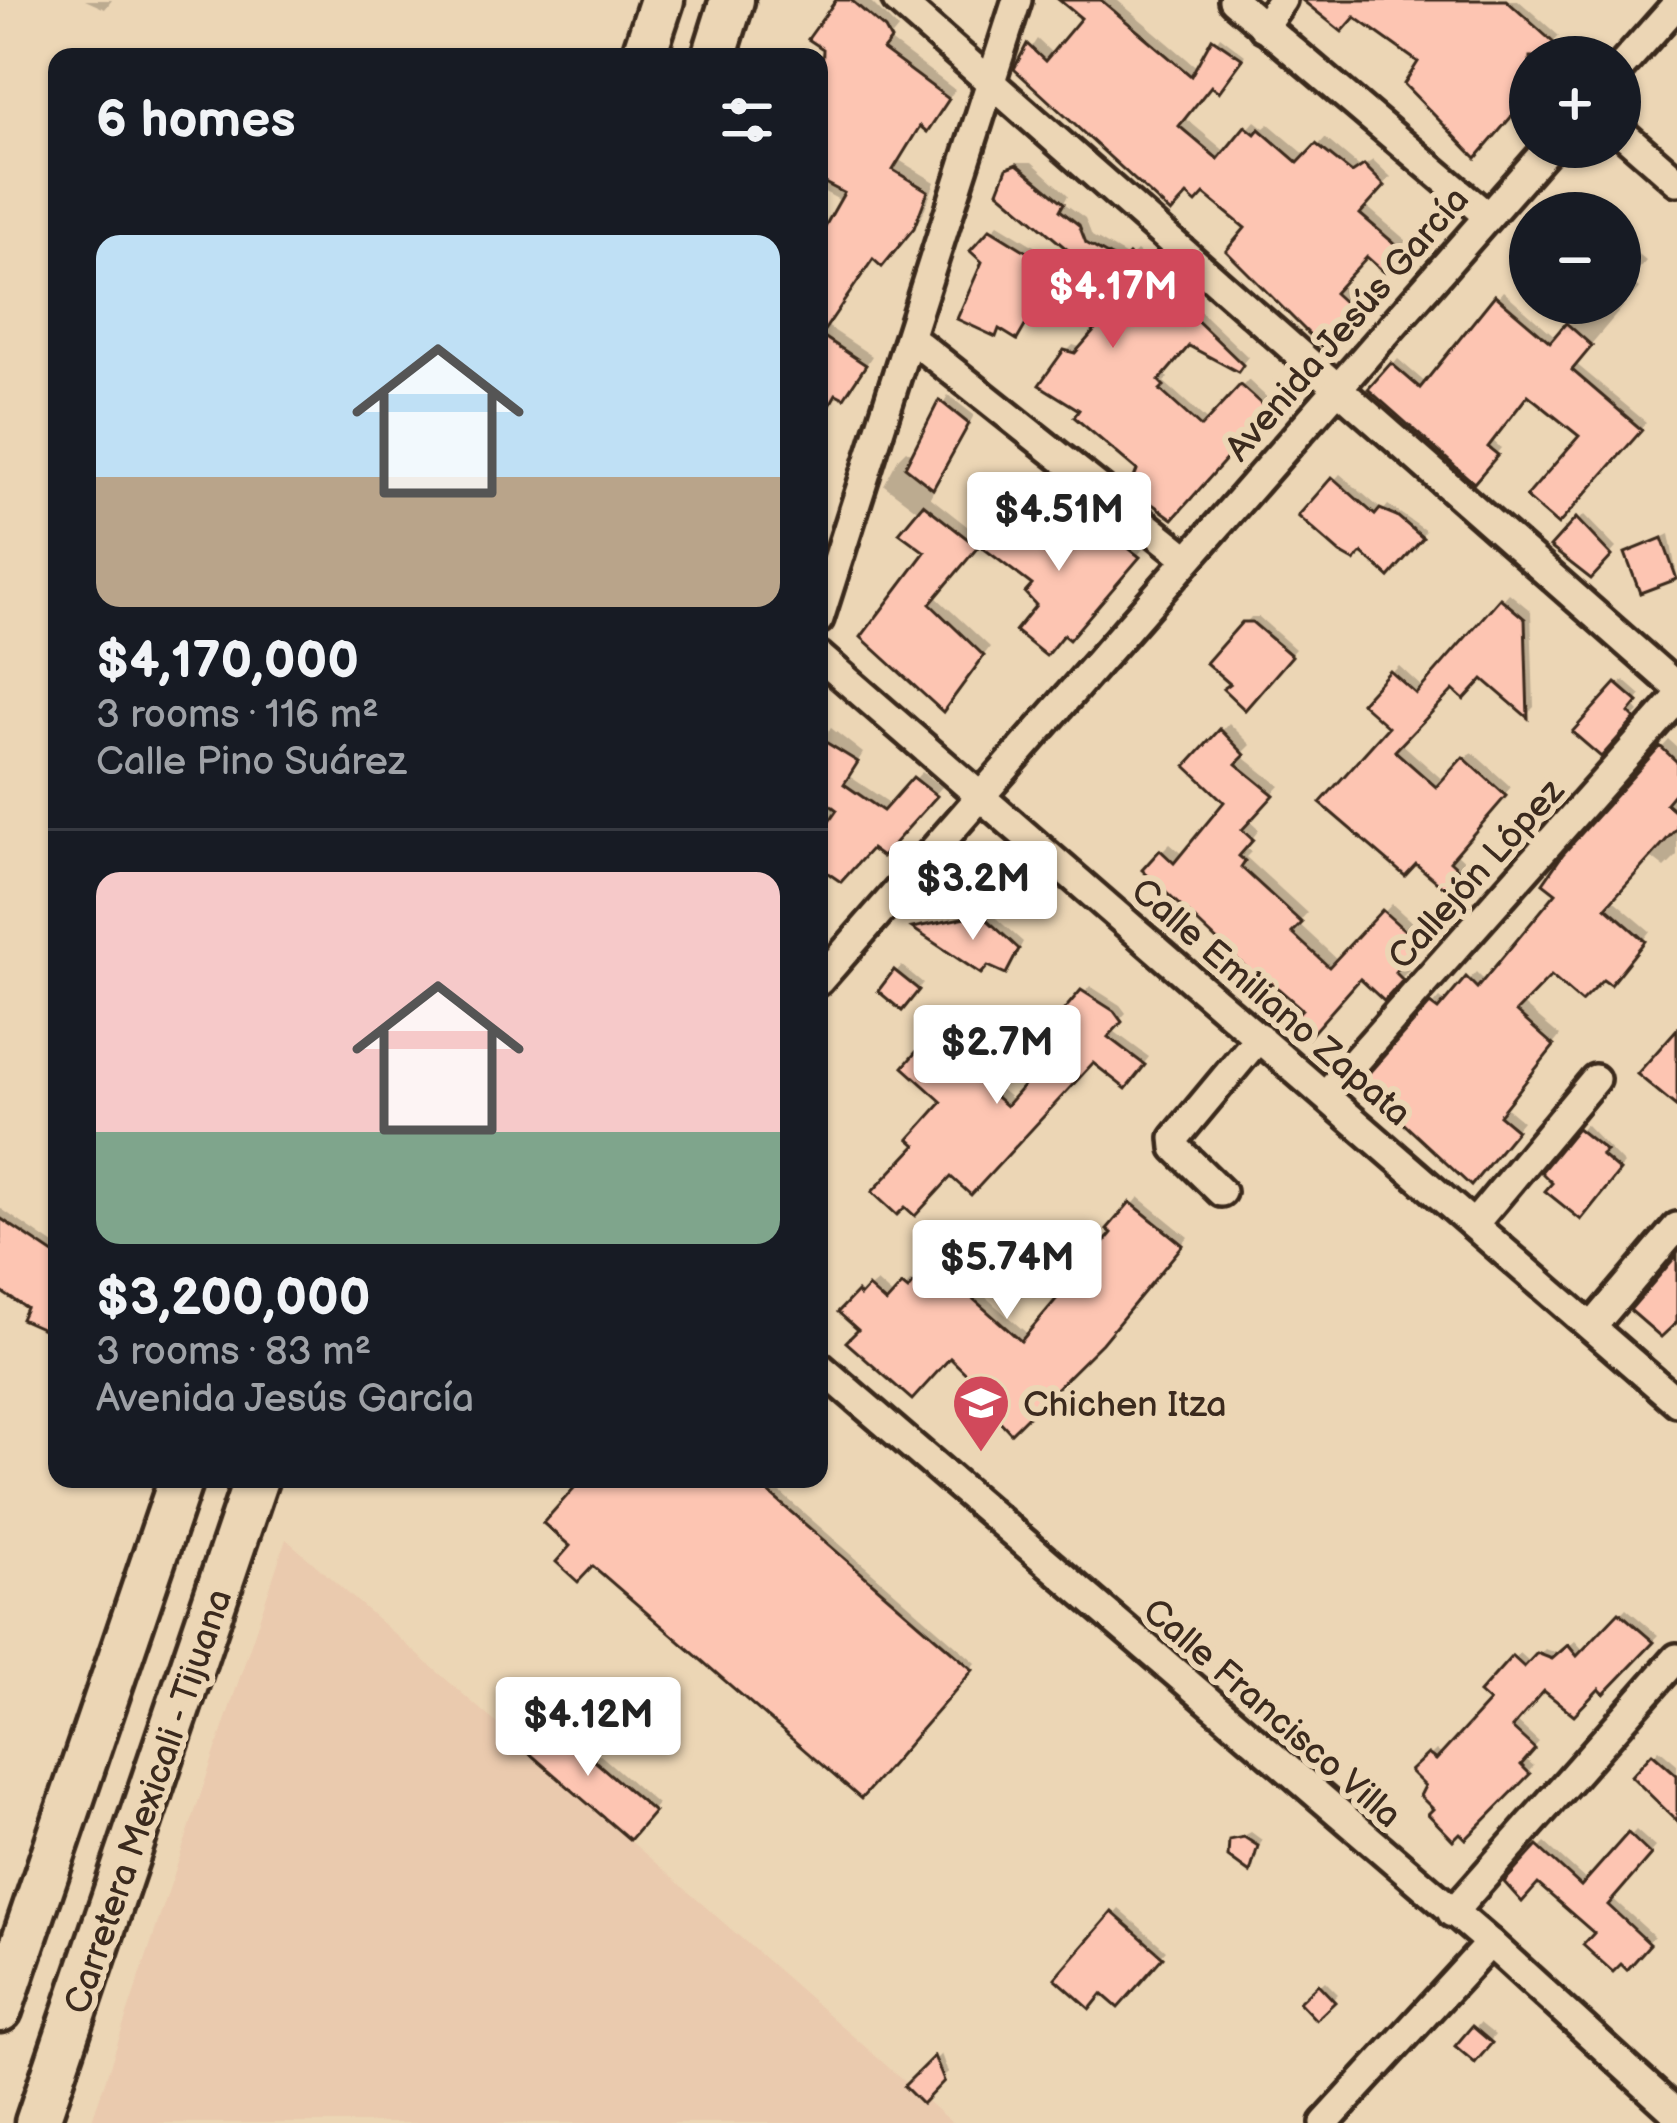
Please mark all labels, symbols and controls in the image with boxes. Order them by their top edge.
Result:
map controls [1509,36,1641,324]
button: + [1509,36,1641,168]
icon: filters [714,87,780,153]
text: 6 homes [96,90,296,151]
street label: Avenida Jesús García [1217,179,1479,470]
button: − [1509,192,1641,324]
pin: $4.17M [1015,249,1211,351]
text: $4.17M [1049,264,1177,311]
icon: home [330,313,546,529]
pin: $4.51M [961,472,1157,574]
text: $4.51M [994,487,1124,534]
text: $4,170,000 [96,631,359,692]
text: 3 rooms · 116 m² [96,692,379,739]
text: Calle Pino Suárez [96,739,407,786]
street label: Callejón López [1380,770,1574,979]
pin: $3.2M [889,841,1057,943]
text: $3.2M [916,856,1030,903]
street label: Calle Emiliano Zapata [1122,870,1419,1136]
icon: home [330,950,546,1166]
pin: $2.7M [913,1005,1081,1107]
text: $2.7M [941,1020,1053,1067]
pin: $5.74M [909,1220,1105,1322]
text: $5.74M [940,1235,1074,1282]
text: $3,200,000 [96,1268,371,1329]
text: 3 rooms · 83 m² [96,1329,371,1376]
school or university icon: Chichen Itza [950,1372,1012,1454]
text: Avenida Jesús García [96,1376,474,1423]
place label: Chichen Itza [1023,1384,1227,1427]
street label: Carretera Mexicali - Tijuana [56,1584,242,2020]
street label: Calle Francisco Villa [1134,1590,1409,1838]
pin: $4.12M [490,1677,686,1779]
text: $4.12M [523,1692,653,1739]

